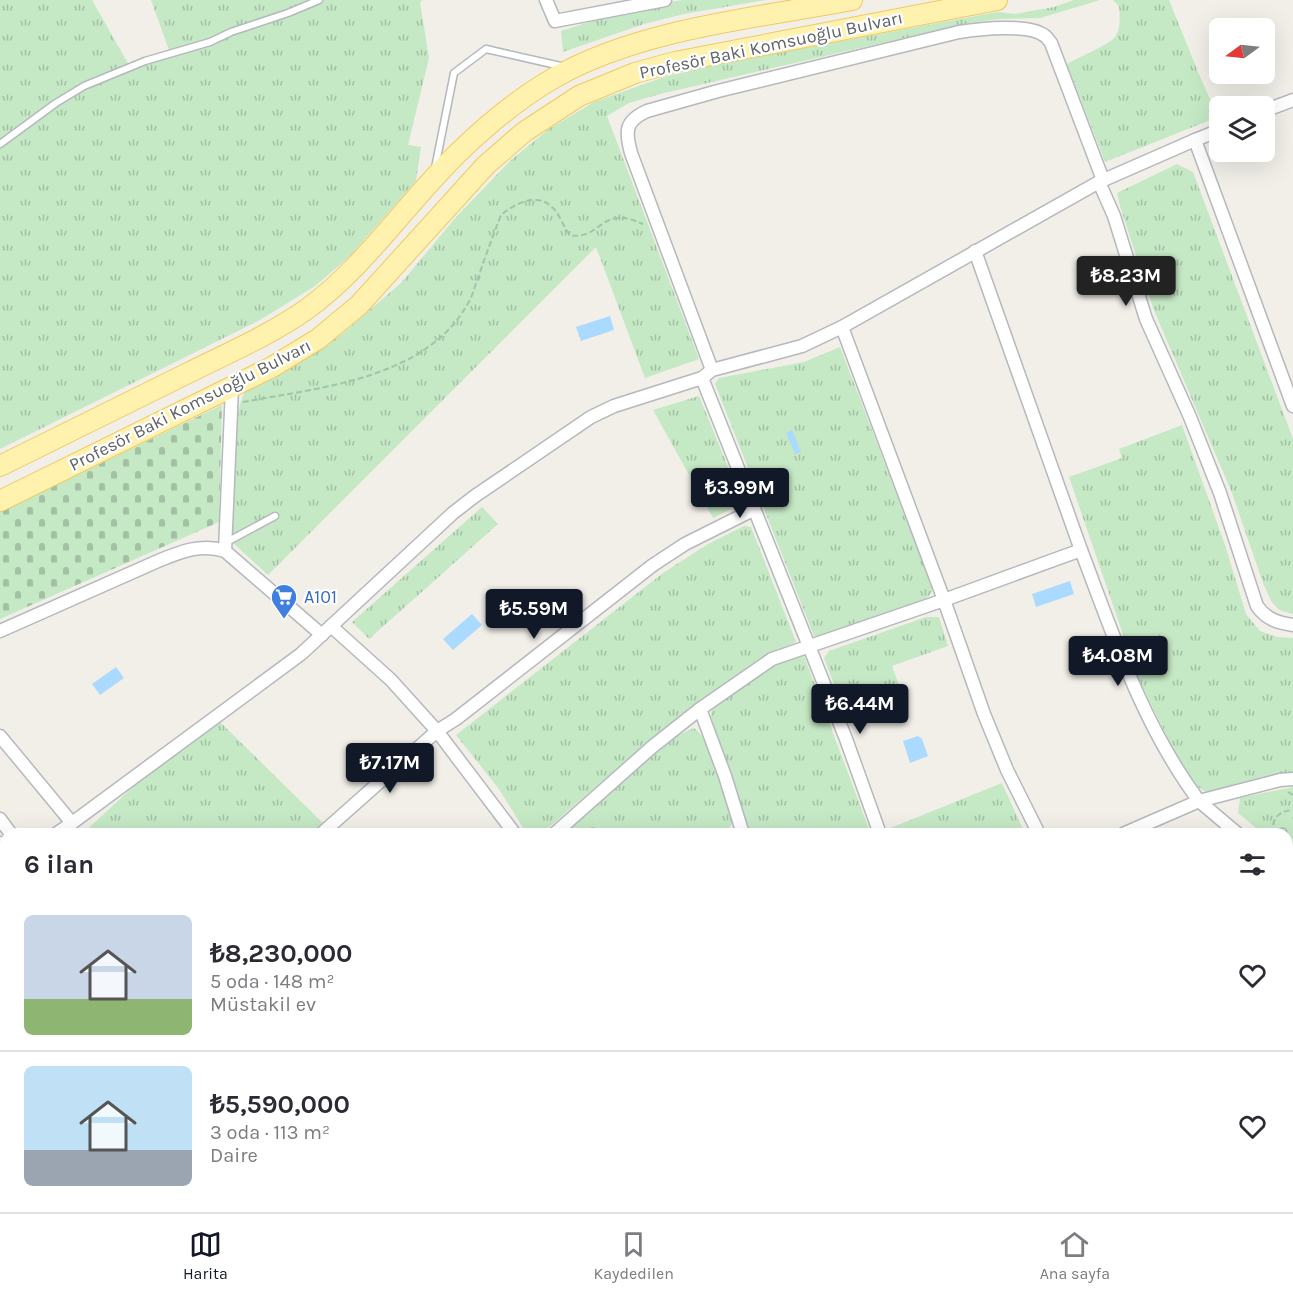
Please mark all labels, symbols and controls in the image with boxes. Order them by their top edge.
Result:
street label: Profesör Baki Komsuoğlu Bulvarı [637,6,905,84]
north arrow [1209,18,1275,84]
map controls [1209,18,1275,162]
button: layers [1209,96,1275,162]
pin: ₺8.23M [1077,256,1175,307]
text: ₺8.23M [1091,264,1161,287]
street label: Profesör Baki Komsuoğlu Bulvarı [65,334,315,476]
pin: ₺3.99M [691,468,789,519]
text: ₺3.99M [705,476,775,499]
supermarket icon: A101 [269,582,299,620]
place label: A101 [304,586,337,608]
pin: ₺5.59M [485,589,583,640]
text: ₺5.59M [500,597,568,620]
pin: ₺4.08M [1069,636,1167,687]
text: ₺4.08M [1083,644,1153,667]
pin: ₺6.44M [811,684,909,735]
text: ₺6.44M [825,692,895,715]
pin: ₺7.17M [341,743,439,794]
text: ₺7.17M [360,751,420,774]
icon: filters [1236,848,1269,881]
text: 6 ilan [24,849,94,880]
text: ₺8,230,000 [210,938,353,969]
icon: home [72,939,144,1011]
icon: heart [1236,959,1269,992]
text: 5 oda · 148 m² [210,970,334,993]
text: Müstakil ev [210,993,316,1016]
text: ₺5,590,000 [210,1089,350,1120]
icon: home [72,1090,144,1162]
icon: heart [1236,1110,1269,1143]
text: 3 oda · 113 m² [210,1121,330,1144]
text: Daire [210,1144,258,1167]
tab: Harita [183,1228,228,1283]
tab: Kaydedilen [594,1228,674,1283]
tab: Ana sayfa [1040,1228,1110,1283]

